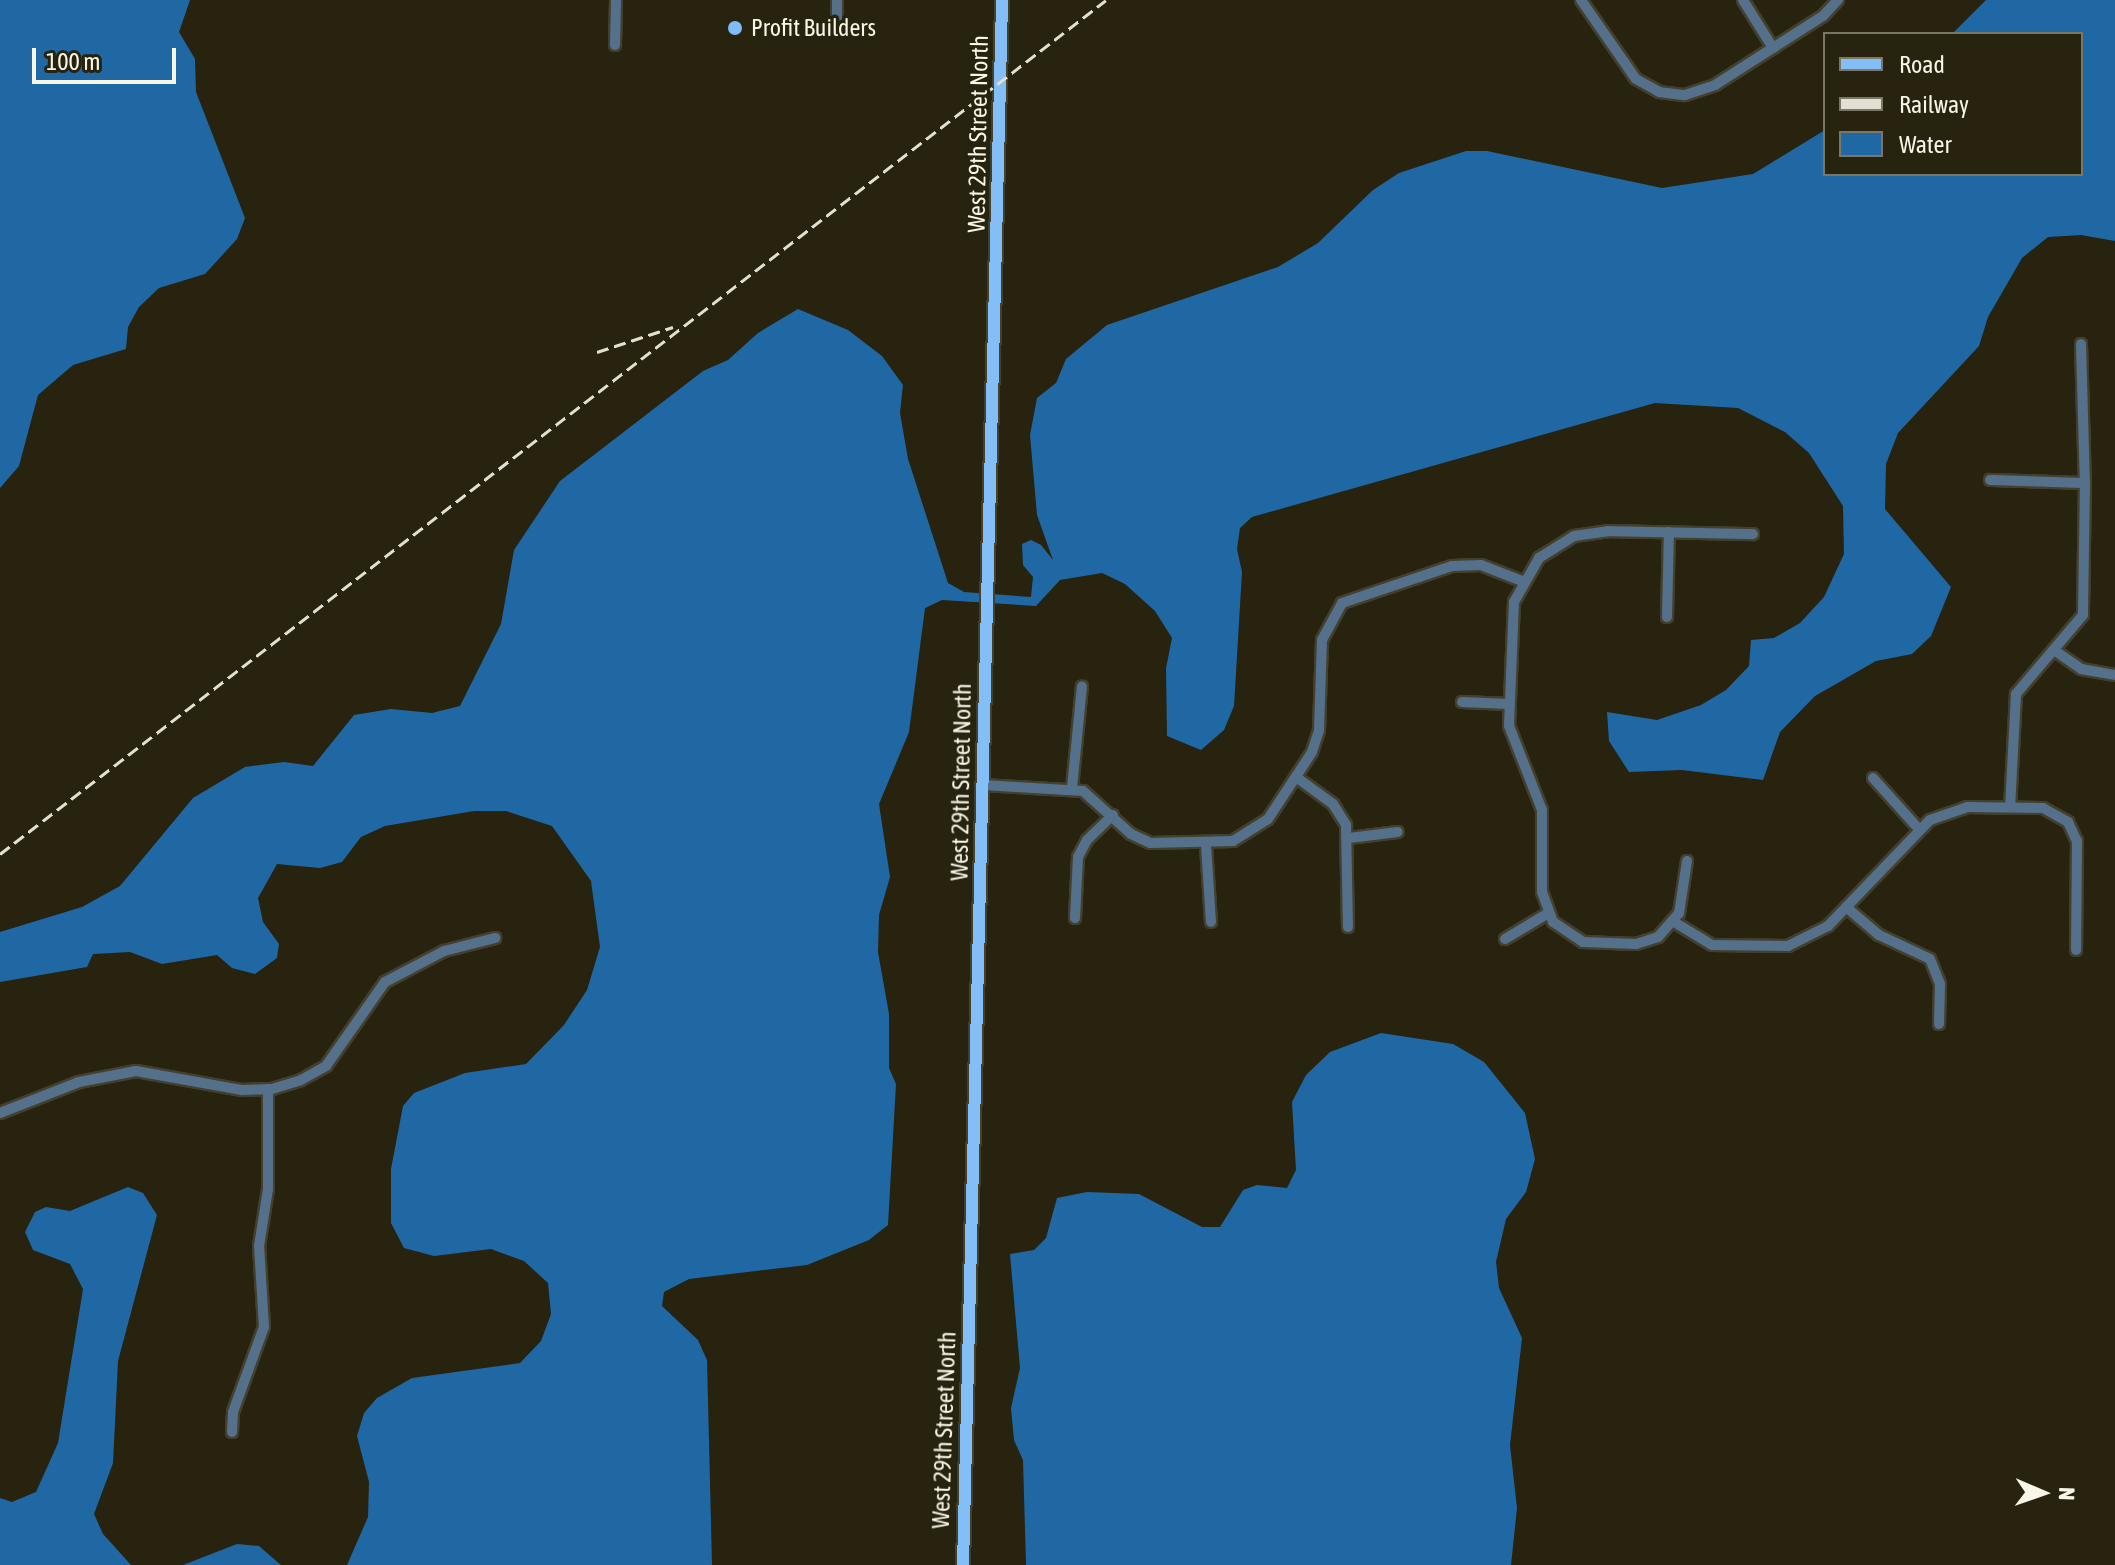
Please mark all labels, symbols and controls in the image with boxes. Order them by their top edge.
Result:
place label: Profit Builders [751,14,876,42]
marker: Profit Builders [726,19,744,37]
scale bar [36,32,180,82]
legend [1823,32,2083,176]
street label: West 29th Street North [962,35,994,233]
text: 100 m [46,48,100,75]
text: Road [1899,51,1945,78]
text: Railway [1899,91,1969,118]
text: Water [1899,131,1952,158]
street label: West 29th Street North [945,683,977,881]
street label: West 29th Street North [926,1331,962,1529]
north arrow [2003,1453,2083,1533]
text: N [2054,1487,2080,1501]

